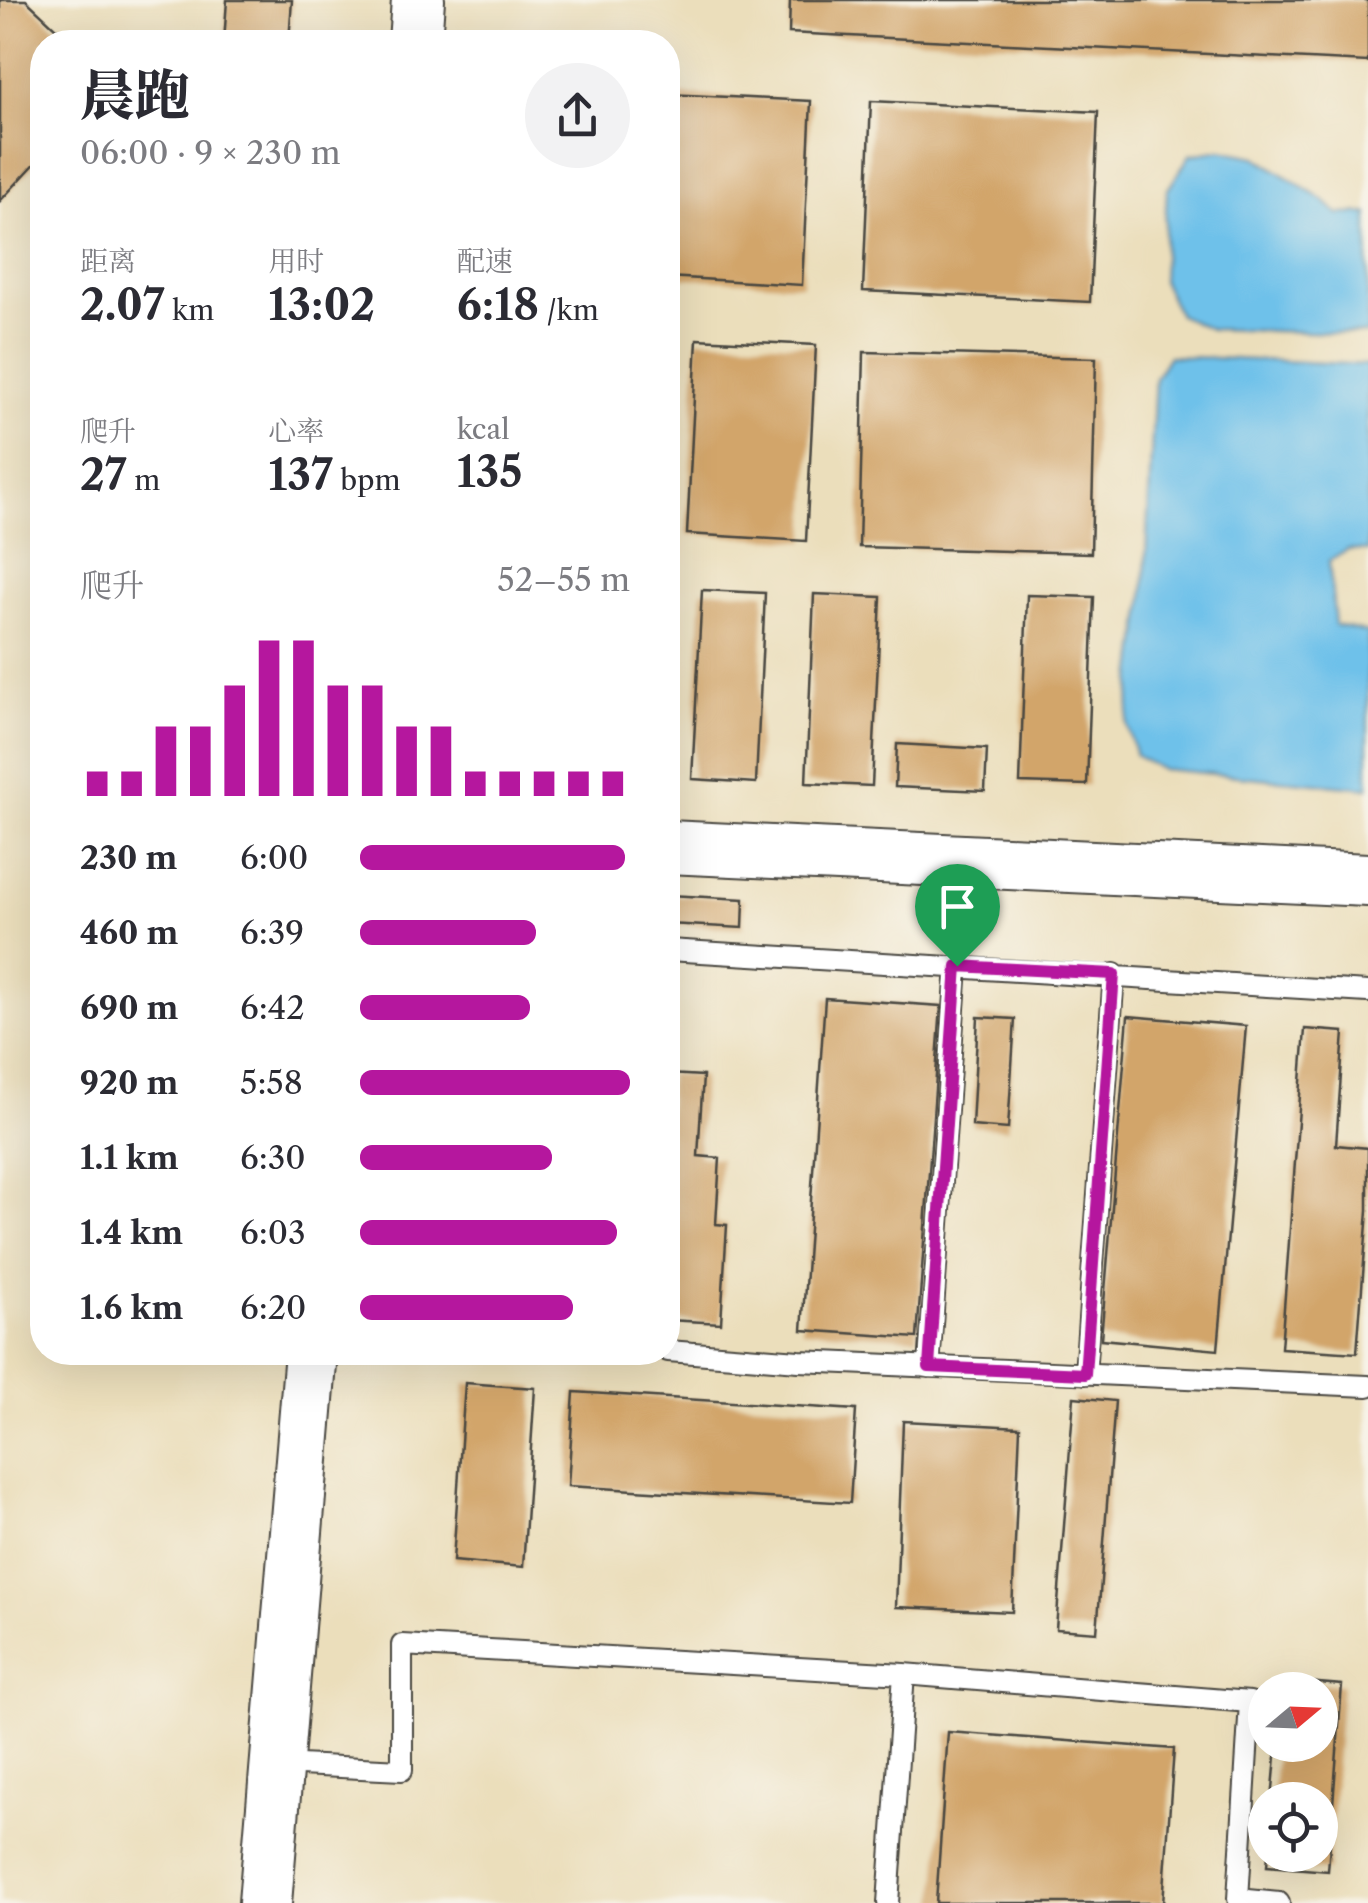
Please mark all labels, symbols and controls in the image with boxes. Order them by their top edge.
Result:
text: 晨跑 [80,62,190,129]
button: share [525,63,630,168]
text: 06:00 · 9 × 230 m [80,133,341,172]
text: 距离 [80,244,136,278]
text: 用时 [268,244,324,278]
text: 配速 [457,244,513,278]
text: 2.07 [80,279,165,331]
text: 13:02 [268,279,375,331]
text: 6:18 [457,279,539,331]
text: km [165,293,214,327]
text: /km [539,293,599,327]
text: kcal [457,412,510,446]
text: 爬升 [80,414,136,448]
text: 心率 [268,414,324,448]
text: 135 [457,446,522,498]
text: 27 [80,449,127,501]
text: 137 [268,449,333,501]
text: m [127,463,160,497]
text: bpm [333,463,401,497]
text: 52–55 m [497,560,630,599]
text: 爬升 [80,566,144,605]
text: 230 m [80,838,177,877]
text: 6:00 [240,838,308,877]
pin [915,864,1000,967]
icon: arrive [930,879,985,934]
text: 460 m [80,913,178,952]
text: 6:39 [240,913,304,952]
text: 690 m [80,988,179,1027]
text: 6:42 [240,988,305,1027]
text: 920 m [80,1063,178,1102]
text: 5:58 [240,1063,303,1102]
text: 1.1 km [80,1138,179,1177]
text: 6:30 [240,1138,306,1177]
text: 1.4 km [80,1213,183,1252]
text: 6:03 [240,1213,306,1252]
text: 1.6 km [80,1288,183,1327]
text: 6:20 [240,1288,306,1327]
north arrow [1248,1672,1338,1762]
map controls [1248,1672,1338,1872]
button: locate [1248,1782,1338,1872]

